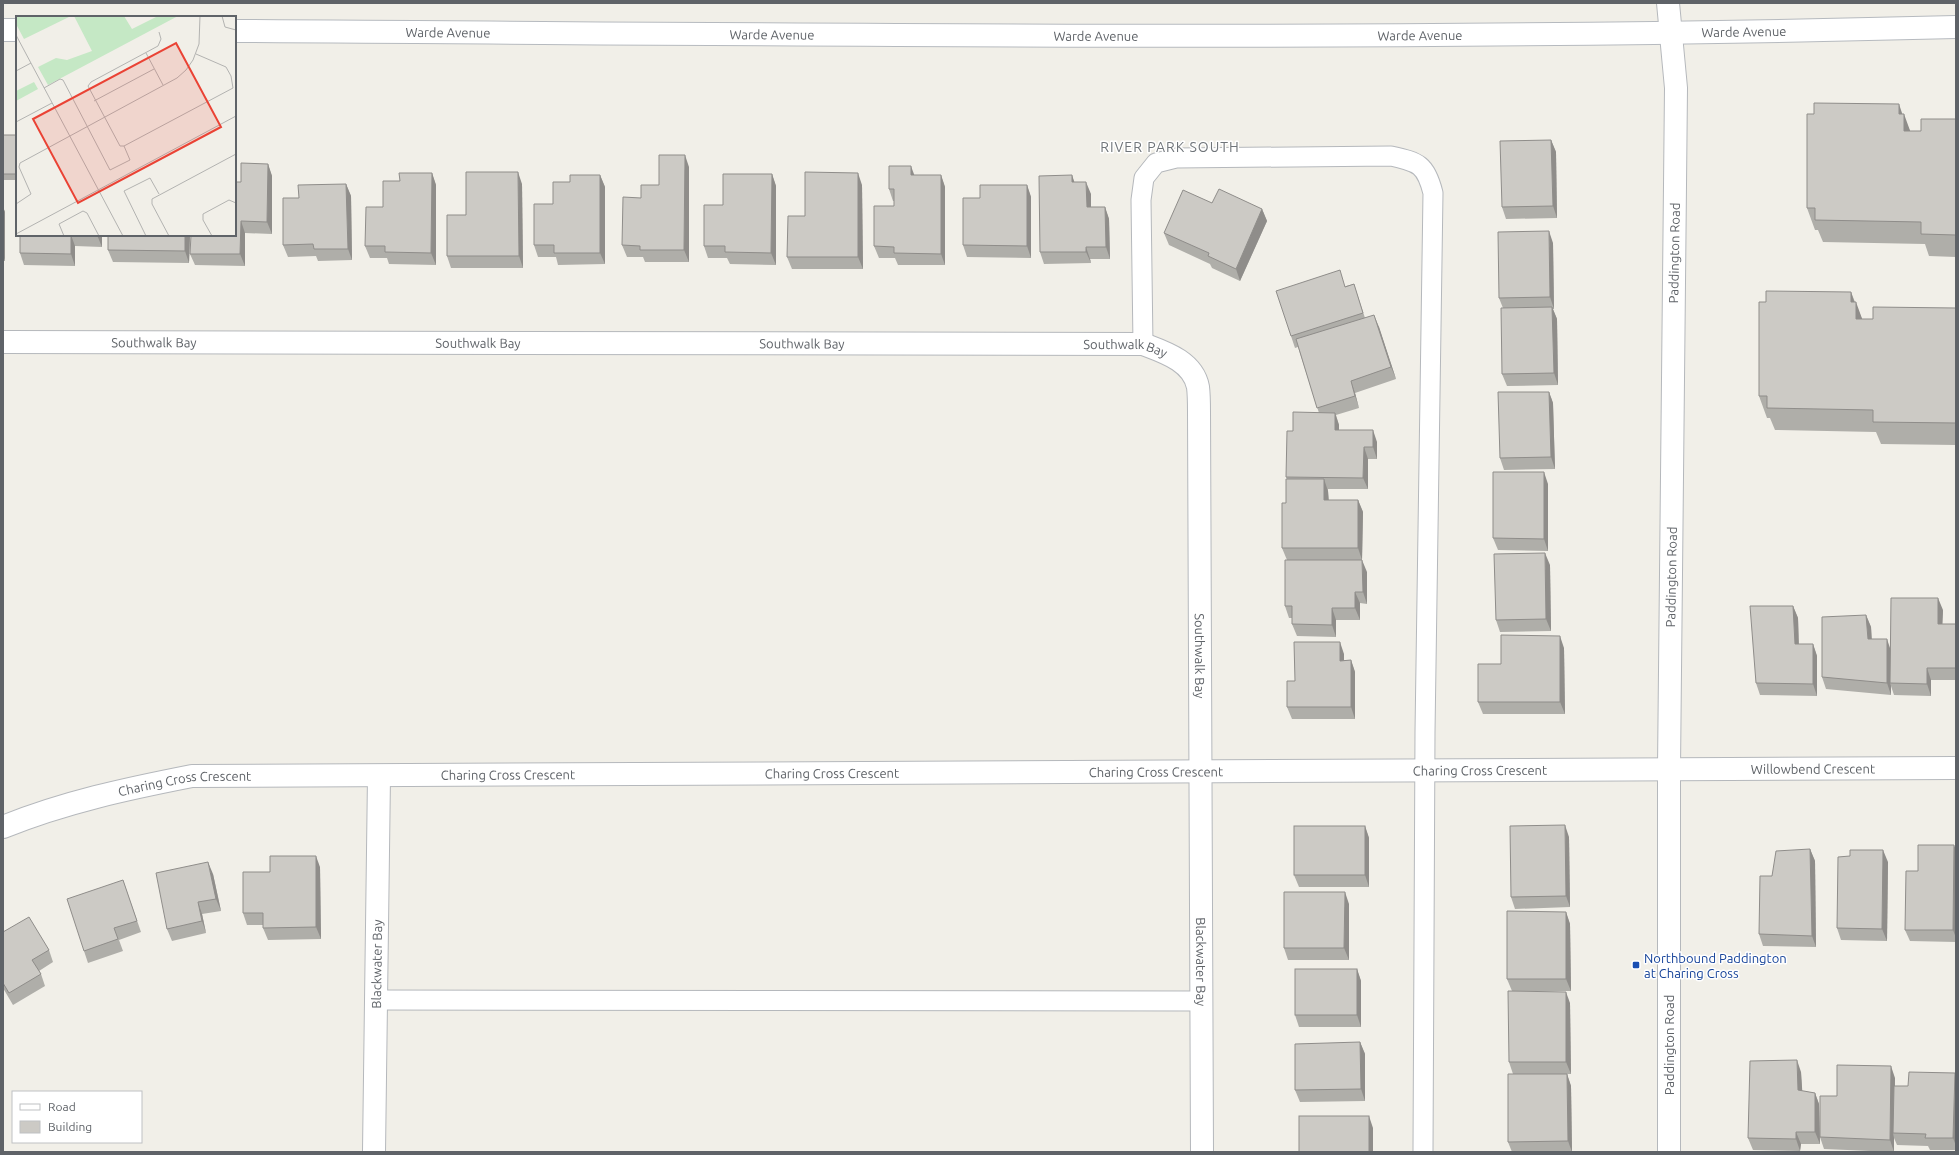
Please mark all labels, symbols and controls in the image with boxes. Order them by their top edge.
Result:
inset map [16,16,236,236]
street label: Warde Avenue [1701,24,1787,39]
street label: Warde Avenue [405,25,491,40]
street label: Warde Avenue [729,27,815,42]
street label: Warde Avenue [1377,28,1463,42]
street label: Warde Avenue [1053,29,1139,43]
district label: RIVER PARK SOUTH [1100,139,1240,155]
street label: Paddington Road [1666,203,1682,303]
street label: Southwalk Bay [111,335,197,349]
street label: Southwalk Bay [435,336,521,350]
street label: Southwalk Bay [759,336,845,350]
street label: Southwalk Bay [1083,337,1170,360]
street label: Paddington Road [1663,527,1679,627]
street label: Southwalk Bay [1193,613,1207,698]
street label: Willowbend Crescent [1751,761,1875,776]
street label: Charing Cross Crescent [1413,763,1547,777]
street label: Charing Cross Crescent [1089,764,1223,779]
street label: Charing Cross Crescent [765,766,899,780]
street label: Charing Cross Crescent [441,767,575,782]
street label: Charing Cross Crescent [117,769,251,798]
street label: Blackwater Bay [1194,917,1208,1006]
street label: Blackwater Bay [369,919,384,1009]
place label: Northbound Paddington at Charing Cross [1644,951,1787,980]
marker: Northbound Paddington at Charing Cross [1631,960,1641,970]
street label: Paddington Road [1662,995,1676,1095]
legend [12,1091,142,1143]
text: Road [48,1100,76,1113]
text: Building [48,1120,92,1133]

